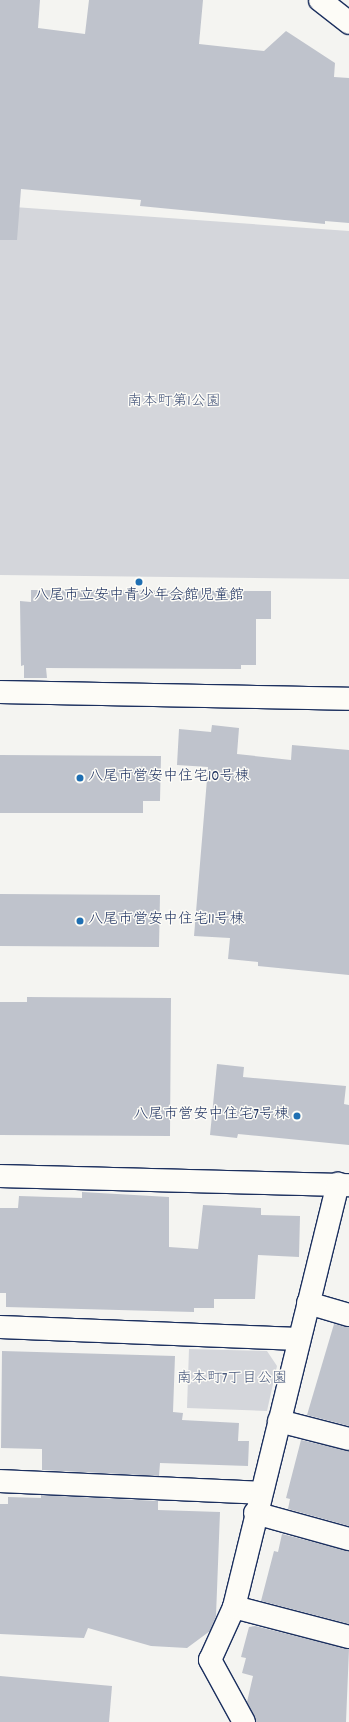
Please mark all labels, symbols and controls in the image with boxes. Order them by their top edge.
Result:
park label: 南本町第1公園 [127,394,221,412]
marker: 八尾市立安中青少年会館児童館 [134,577,144,587]
place label: 八尾市立安中青少年会館児童館 [34,588,244,606]
place label: 八尾市営安中住宅10号棟 [88,769,249,787]
marker: 八尾市営安中住宅10号棟 [75,773,85,783]
place label: 八尾市営安中住宅11号棟 [88,912,245,930]
marker: 八尾市営安中住宅11号棟 [75,916,85,926]
place label: 八尾市営安中住宅7号棟 [133,1107,289,1125]
marker: 八尾市営安中住宅7号棟 [292,1111,302,1121]
park label: 南本町7丁目公園 [177,1371,287,1389]

